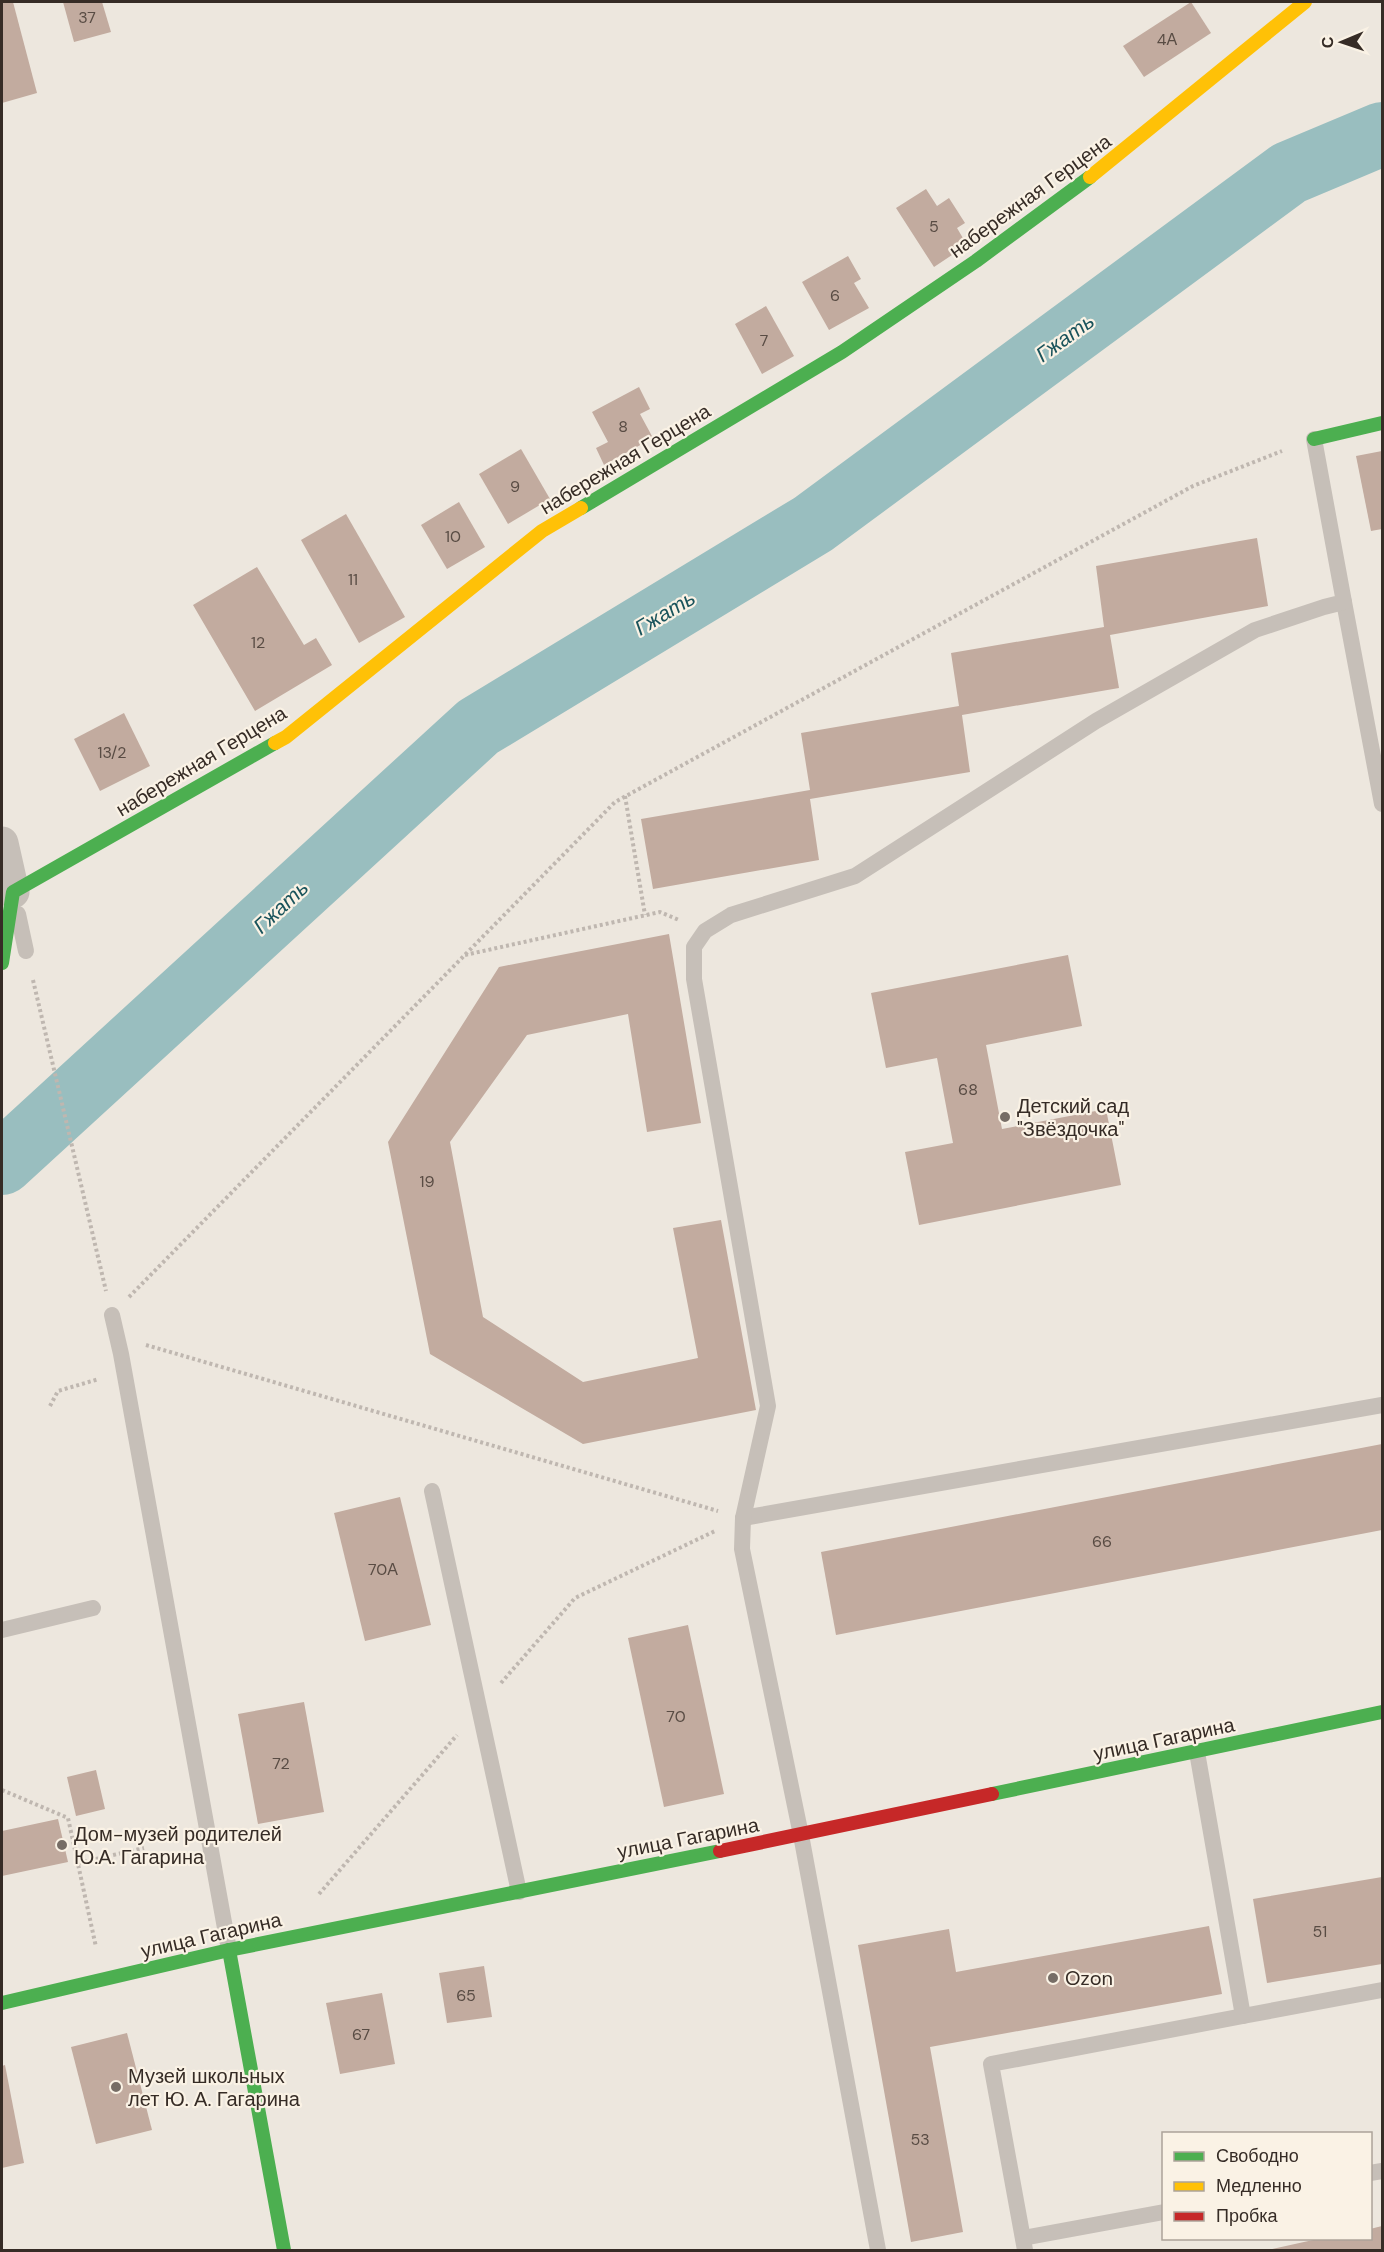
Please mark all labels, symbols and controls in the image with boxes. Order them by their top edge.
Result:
house number: 37 [78,7,96,28]
north arrow [1312,12,1372,72]
house number: 4А [1157,29,1178,50]
text: С [1317,36,1338,49]
street label: набережная Герцена [944,128,1117,264]
house number: 5 [929,216,939,237]
house number: 6 [830,285,840,306]
water label: Гжать [1030,307,1100,369]
house number: 7 [760,330,768,351]
street label: набережная Герцена [535,397,716,520]
house number: 8 [618,416,628,437]
house number: 9 [510,476,520,497]
house number: 10 [445,526,461,547]
house number: 11 [348,569,358,590]
water label: Гжать [629,584,701,642]
house number: 12 [251,632,265,653]
street label: набережная Герцена [111,699,292,822]
house number: 13/2 [97,742,127,763]
water label: Гжать [247,874,315,940]
house number: 68 [958,1079,978,1100]
place label: Детский сад "Звёздочка" [1017,1093,1129,1142]
marker: Детский сад "Звёздочка" [998,1110,1012,1124]
house number: 19 [419,1171,435,1192]
house number: 66 [1092,1531,1112,1552]
house number: 70А [368,1559,398,1580]
house number: 70 [666,1706,686,1727]
street label: улица Гагарина [1091,1711,1238,1767]
house number: 72 [272,1753,290,1774]
street label: улица Гагарина [615,1811,762,1864]
place label: Дом-музей родителей Ю.А. Гагарина [74,1821,282,1870]
marker: Дом-музей родителей Ю.А. Гагарина [55,1838,69,1852]
street label: улица Гагарина [138,1906,285,1964]
house number: 51 [1313,1921,1327,1942]
place label: Ozon [1065,1965,1113,1991]
marker: Ozon [1046,1971,1060,1985]
house number: 65 [456,1985,476,2006]
house number: 67 [352,2024,370,2045]
place label: Музей школьных лет Ю. А. Гагарина [128,2063,301,2112]
marker: Музей школьных лет Ю. А. Гагарина [109,2080,123,2094]
house number: 53 [910,2129,930,2150]
legend [1162,2132,1372,2240]
text: Свободно [1216,2144,1299,2168]
text: Медленно [1216,2174,1302,2198]
text: Пробка [1216,2204,1279,2228]

